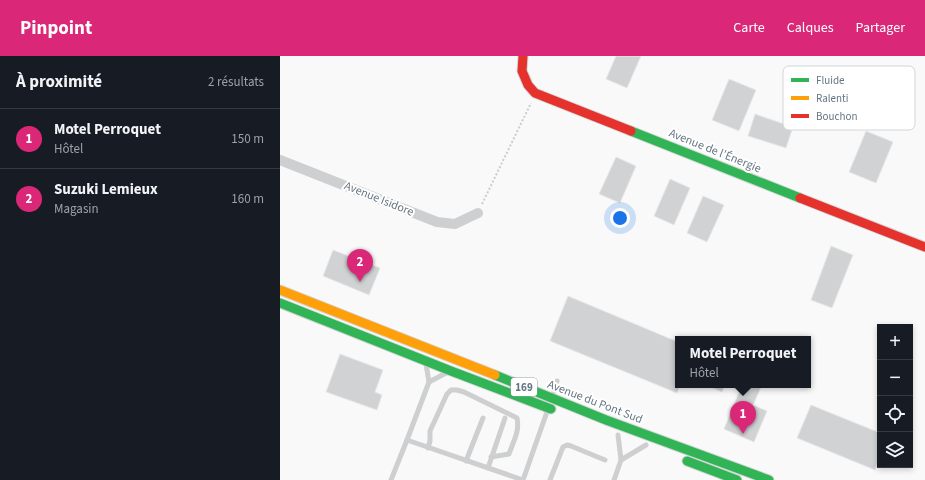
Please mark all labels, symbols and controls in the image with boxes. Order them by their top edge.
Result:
text: Pinpoint [20,15,92,42]
text: Carte [733,18,765,38]
text: Calques [787,18,834,38]
text: Partager [856,18,905,38]
legend [783,66,915,130]
text: À proximité [16,70,102,94]
text: 2 résultats [208,73,264,91]
text: Fluide [816,73,845,88]
text: Ralenti [816,91,848,106]
text: Bouchon [816,109,857,124]
text: Motel Perroquet [54,119,161,140]
street label: Avenue de l'Énergie [666,125,764,177]
text: 1 [26,130,32,148]
text: 150 m [231,130,264,148]
text: Hôtel [54,140,83,158]
street label: Avenue Isidore [342,177,416,221]
text: Suzuki Lemieux [54,179,158,200]
text: 2 [26,190,32,208]
text: 160 m [231,190,264,208]
text: Magasin [54,200,99,218]
your location [610,208,630,228]
pin: 2 [347,249,373,282]
map controls [877,324,913,468]
button: + [877,324,913,360]
popup [675,336,811,388]
text: Motel Perroquet [690,343,796,364]
button: − [877,360,913,396]
text: Hôtel [690,364,719,382]
street label: Avenue du Pont Sud [545,376,645,428]
road number: 169 [511,378,537,396]
button: locate [877,396,913,432]
pin: 1 [730,401,756,434]
button: layers [877,432,913,468]

